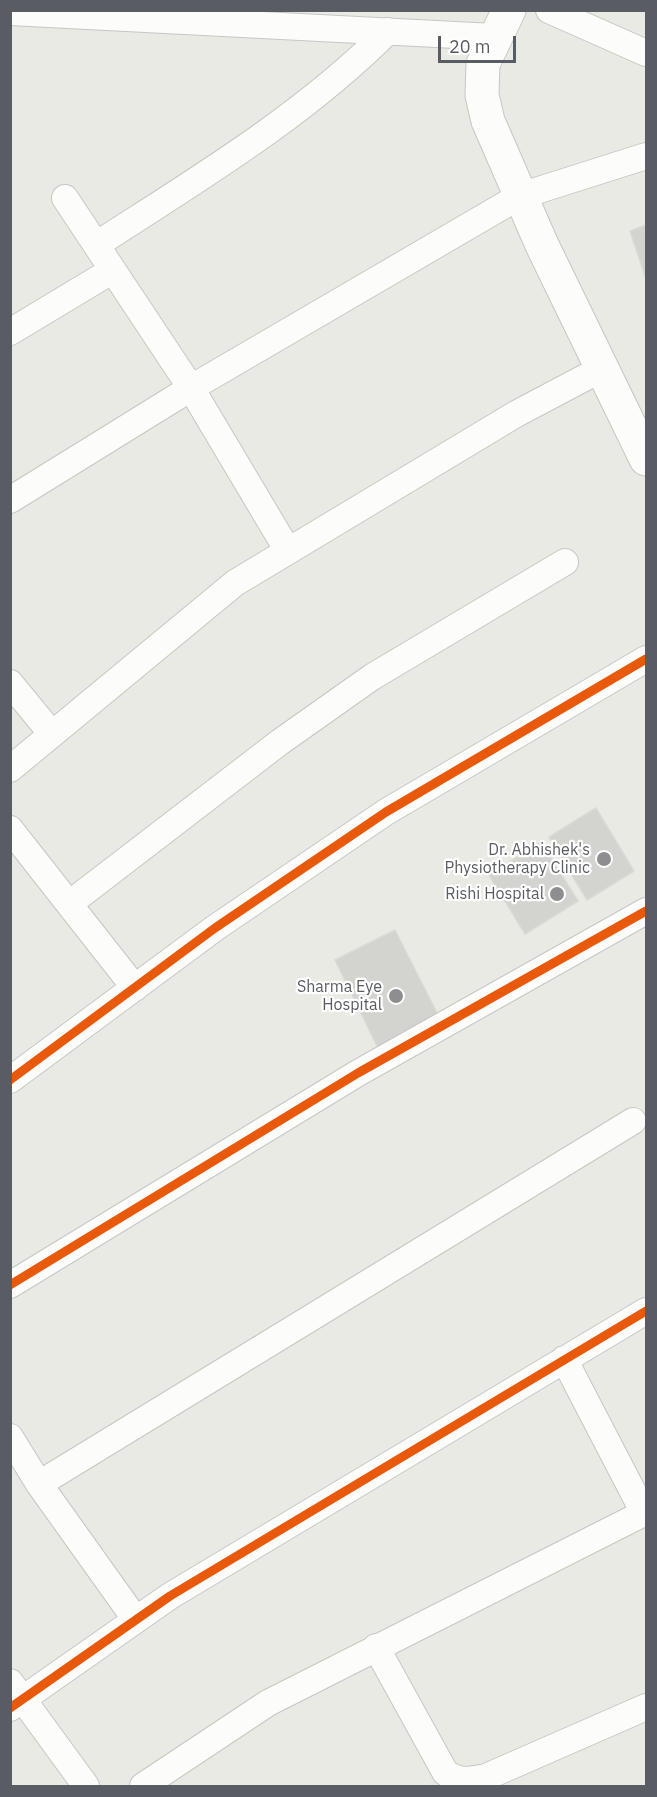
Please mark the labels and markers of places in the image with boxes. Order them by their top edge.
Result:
place label: Dr. Abhishek's Physiotherapy Clinic [444,840,590,878]
marker: Dr. Abhishek's Physiotherapy Clinic [595,850,613,868]
place label: Rishi Hospital [445,884,544,904]
marker: Rishi Hospital [548,885,566,903]
place label: Sharma Eye Hospital [297,977,382,1015]
marker: Sharma Eye Hospital [387,987,405,1005]

